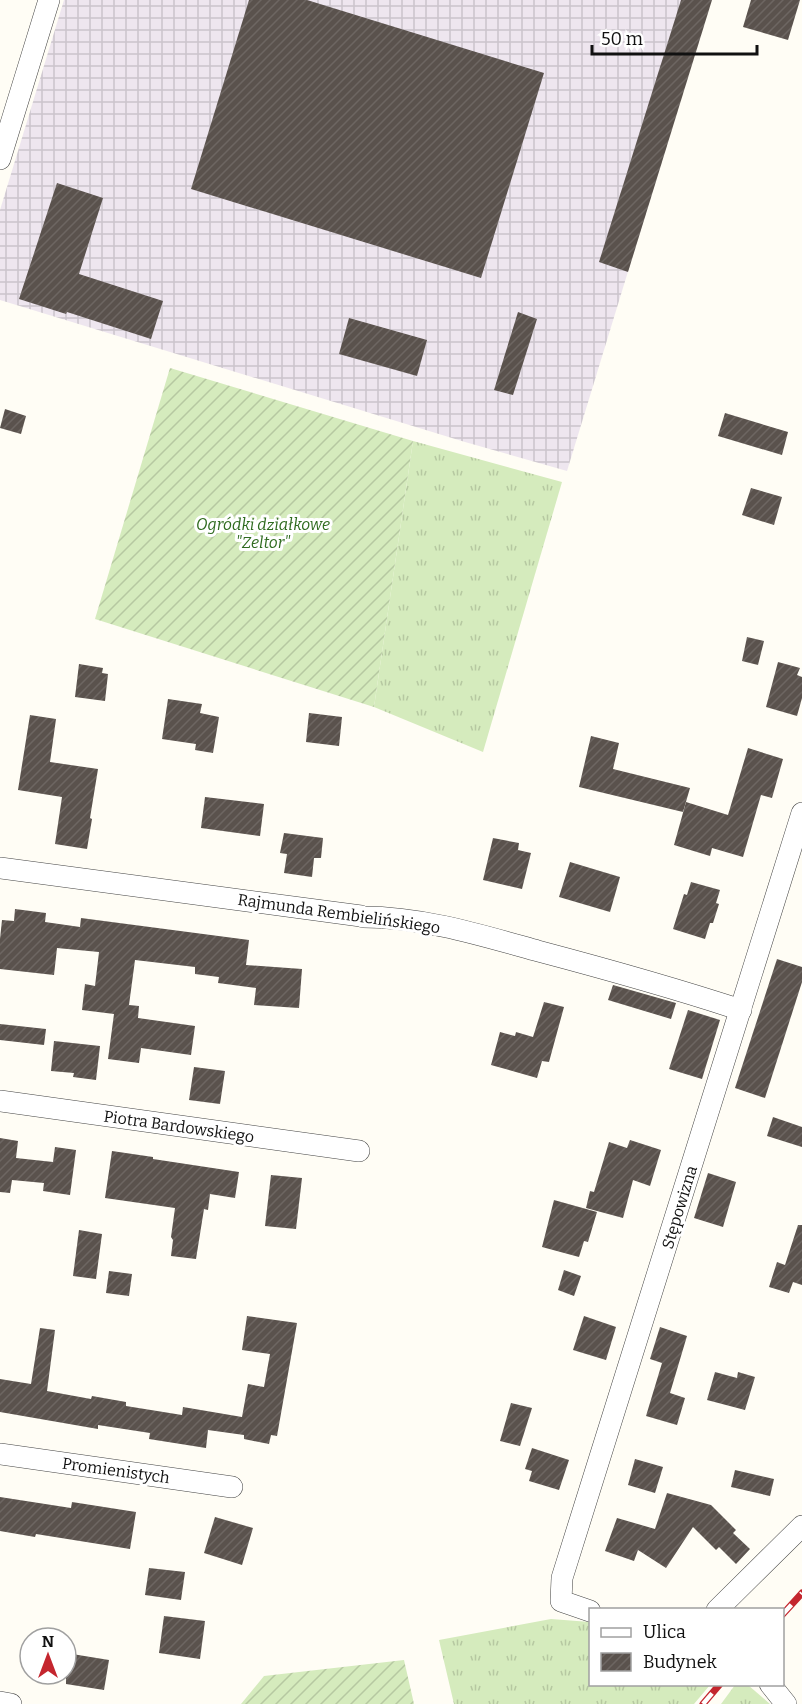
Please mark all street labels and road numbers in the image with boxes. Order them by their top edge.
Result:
street label: Rajmunda Rembielińskiego [236,890,441,937]
street label: Piotra Bardowskiego [102,1107,255,1146]
street label: Stępowizna [658,1163,701,1251]
street label: Promienistych [61,1454,171,1487]

